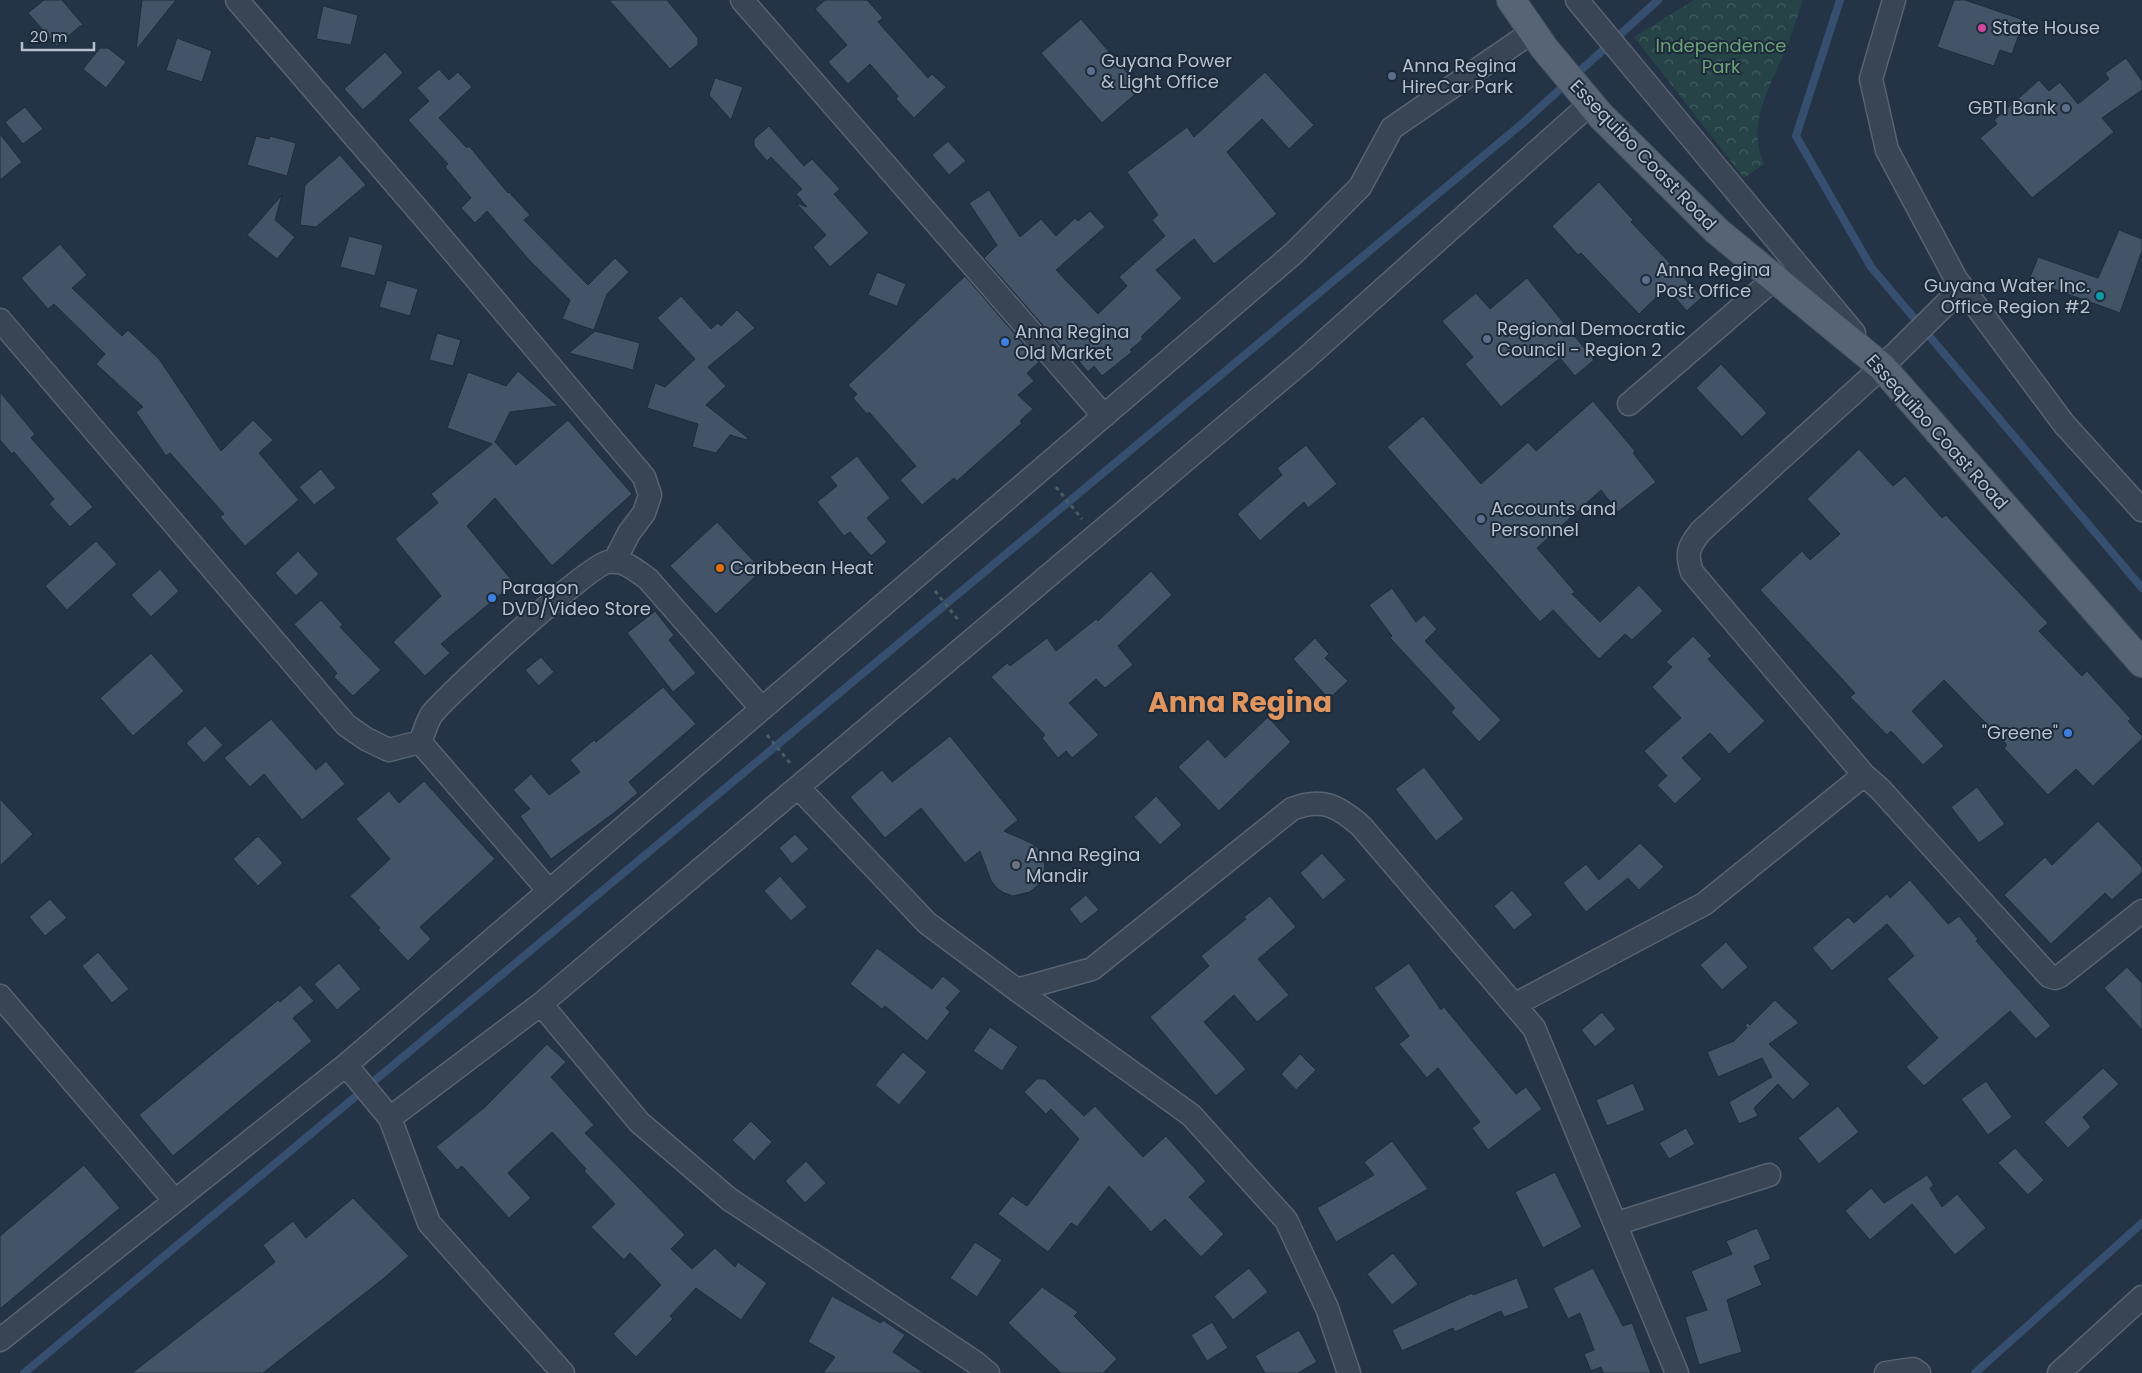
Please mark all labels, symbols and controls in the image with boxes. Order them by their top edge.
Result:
place label: State House [1992,15,2100,40]
scale bar [22,20,95,52]
marker: State House [1976,22,1988,34]
text: 20 m [30,26,68,47]
park label: Independence Park [1655,33,1787,79]
place label: Guyana Power & Light Office [1101,48,1232,94]
place label: Anna Regina HireCar Park [1402,53,1517,99]
marker: Guyana Power & Light Office [1085,65,1097,77]
marker: Anna Regina HireCar Park [1386,70,1398,82]
street label: Essequibo Coast Road [1565,74,1722,236]
place label: GBTI Bank [1968,95,2057,120]
marker: GBTI Bank [2060,102,2072,114]
place label: Anna Regina Post Office [1656,257,1771,303]
place label: Guyana Water Inc. Office Region #2 [1924,273,2090,319]
marker: Anna Regina Post Office [1640,274,1652,286]
marker: Guyana Water Inc. Office Region #2 [2094,290,2106,302]
place label: Regional Democratic Council - Region 2 [1497,316,1686,362]
place label: Anna Regina Old Market [1015,319,1130,365]
marker: Regional Democratic Council - Region 2 [1481,333,1493,345]
marker: Anna Regina Old Market [999,336,1011,348]
street label: Essequibo Coast Road [1861,349,2014,515]
place label: Accounts and Personnel [1491,496,1616,542]
marker: Accounts and Personnel [1475,513,1487,525]
place label: Caribbean Heat [730,555,874,580]
marker: Caribbean Heat [714,562,726,574]
place label: Paragon DVD/Video Store [502,575,651,621]
marker: Paragon DVD/Video Store [486,592,498,604]
district label: Anna Regina [1148,683,1332,722]
place label: "Greene" [1982,720,2058,745]
marker: "Greene" [2062,727,2074,739]
place label: Anna Regina Mandir [1026,842,1141,888]
marker: Anna Regina Mandir [1010,859,1022,871]

